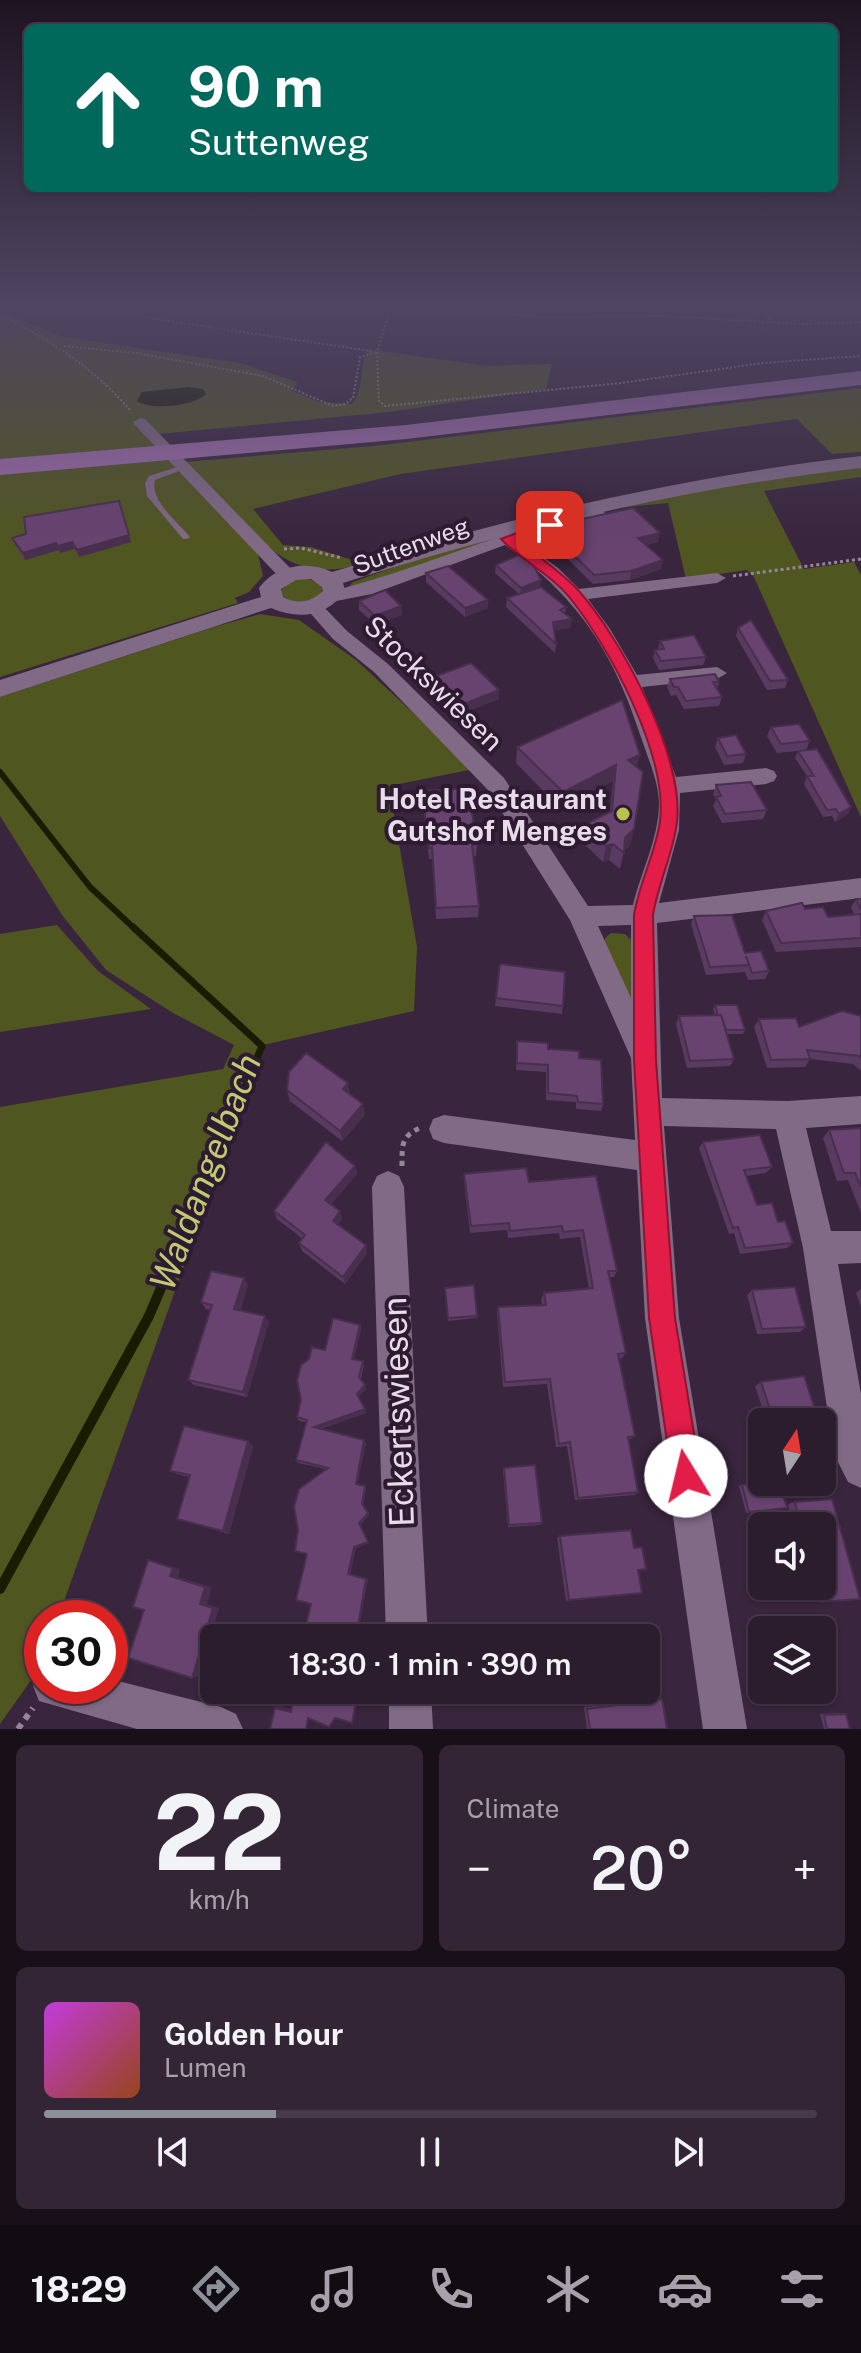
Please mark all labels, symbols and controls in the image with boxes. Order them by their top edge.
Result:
text: 90 m [188,54,324,120]
icon: ahead [56,56,160,160]
text: Suttenweg [188,121,370,163]
pin [516,491,584,559]
icon: arrive [528,503,572,547]
street label: Suttenweg [349,511,473,579]
street label: Stockswiesen [358,609,510,757]
place label: Hotel Restaurant Gutshof Menges [378,782,607,847]
marker: Hotel Restaurant Gutshof Menges [614,805,632,823]
water label: Waldangelbach [141,1048,269,1296]
street label: Eckertswiesen [374,1296,422,1528]
north arrow [748,1408,836,1496]
map controls [748,1408,836,1704]
position arrow [644,1434,728,1518]
button: sound [748,1512,836,1600]
speed limit sign: 30 [24,1600,128,1704]
button: layers [748,1616,836,1704]
text: 18:30 · 1 min · 390 m [289,1646,571,1682]
text: 22 [153,1771,285,1893]
text: Climate [467,1793,560,1824]
text: 20° [590,1833,693,1904]
text: − [467,1843,491,1895]
text: + [793,1843,817,1895]
text: km/h [189,1884,250,1915]
text: Golden Hour [164,2016,343,2052]
text: Lumen [164,2052,247,2083]
icon: previous [151,2130,195,2174]
icon: pause [408,2130,452,2174]
icon: next [666,2130,710,2174]
icon: directions [188,2261,244,2317]
icon: music [306,2261,362,2317]
icon: phone [423,2261,479,2317]
icon: climate [540,2261,596,2317]
icon: car [657,2261,713,2317]
icon: filters [774,2261,830,2317]
text: 18:29 [31,2268,127,2310]

